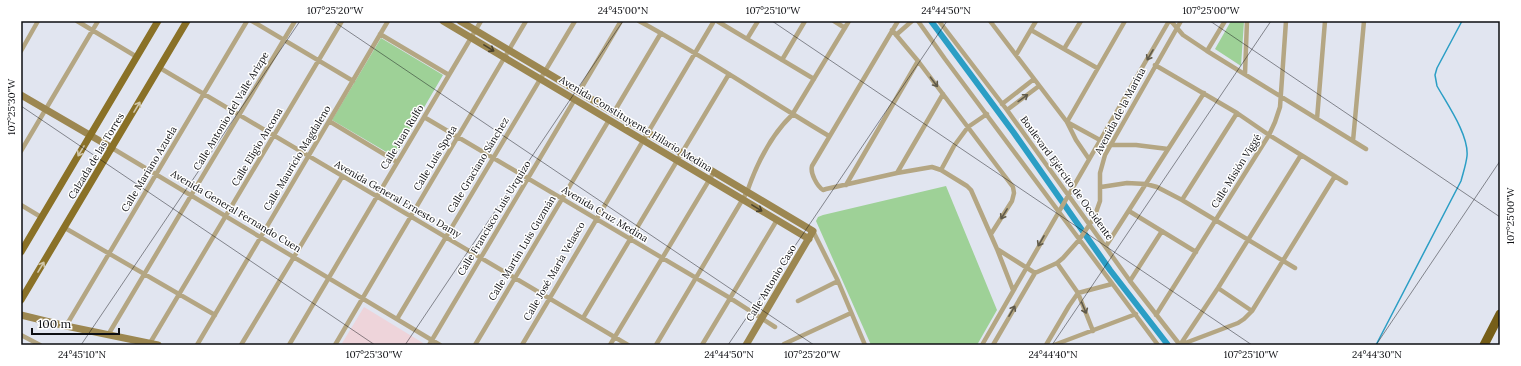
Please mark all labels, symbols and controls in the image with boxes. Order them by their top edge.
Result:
text: 107°25'20"W [307,4,364,17]
text: 24°45'00"N [598,4,649,17]
text: 107°25'10"W [746,4,801,17]
text: 24°44'50"N [921,4,971,17]
text: 107°25'00"W [1182,4,1241,17]
one-way arrow [483,45,495,53]
street label: Calle Antonio del Valle Arizpe [190,49,272,173]
one-way arrow [1145,49,1153,61]
street label: Avenida de la Marina [1091,65,1148,157]
street label: Avenida Constituyente Hilario Medina [556,73,715,175]
one-way arrow [930,77,938,88]
text: 107°25'30"W [5,78,18,135]
one-way arrow [1017,94,1028,102]
one-way arrow [133,101,141,113]
street label: Calle Juan Rulfo [378,102,427,172]
street label: Calle Mauricio Magdaleno [260,103,334,213]
street label: Calle Eligio Ancona [228,105,286,189]
street label: Calzada de las Torres [65,110,127,202]
street label: Boulevard Ejército de Occidente [1018,113,1117,243]
street label: Calle Graciano Sánchez [444,115,512,215]
street label: Calle Luis Spota [410,123,460,193]
street label: Calle Mariano Azuela [118,124,180,214]
street label: Calle Misión Viggé [1208,131,1264,211]
one-way arrow [77,145,85,156]
street label: Avenida General Ernesto Damy [331,157,464,241]
street label: Calle Francisco Luis Urquizo [454,158,534,278]
street label: Avenida General Fernando Cuen [168,166,304,255]
street label: Avenida Cruz Medina [559,183,651,245]
text: 107°25'00"W [1504,186,1517,245]
street label: Calle Martín Luis Guzmán [485,193,559,303]
one-way arrow [751,204,763,212]
one-way arrow [999,208,1007,220]
street label: Calle José María Velasco [520,219,588,323]
one-way arrow [1037,235,1045,247]
street label: Calle Antonio Caso [743,242,799,324]
one-way arrow [38,261,46,273]
one-way arrow [1081,301,1088,313]
one-way arrow [1009,305,1017,317]
scale bar [32,310,119,336]
text: 100 m [38,316,71,331]
text: 24°45'10"N [58,348,106,361]
text: 107°25'30"W [346,348,403,361]
text: 24°44'50"N [704,348,754,361]
text: 107°25'20"W [784,348,841,361]
text: 24°44'40"N [1028,348,1078,361]
text: 107°25'10"W [1224,348,1279,361]
text: 24°44'30"N [1352,348,1402,361]

